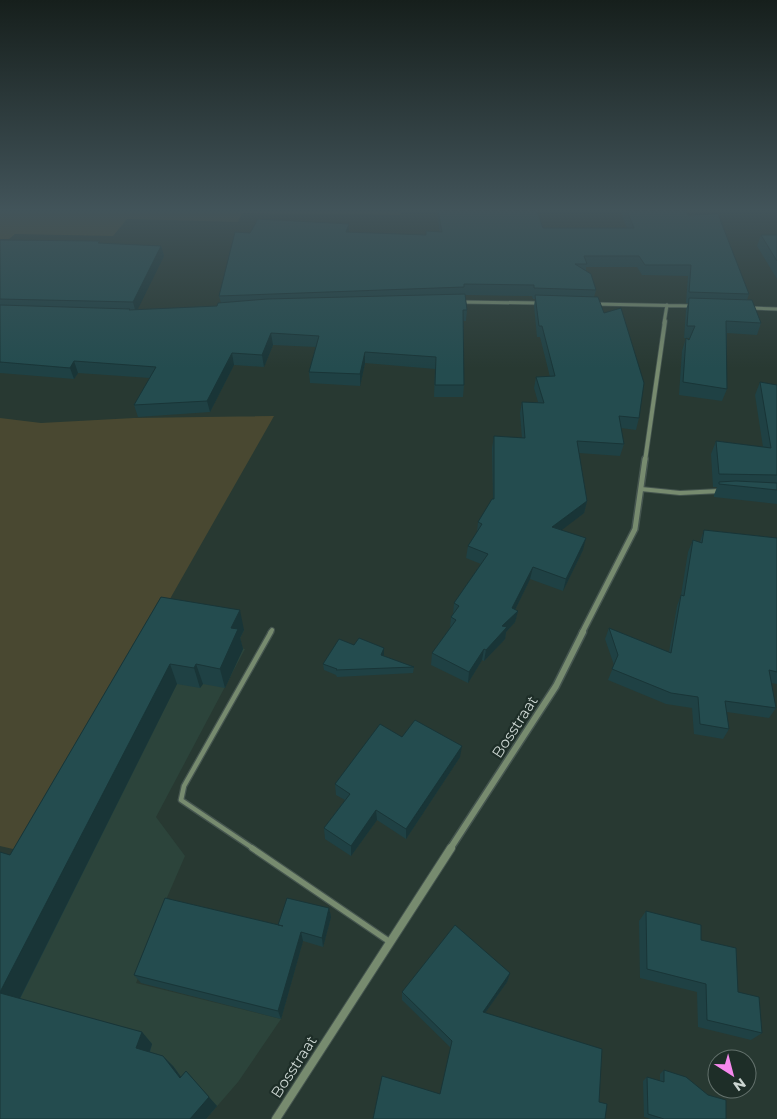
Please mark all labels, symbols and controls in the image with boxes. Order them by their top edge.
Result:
street label: Bosstraat [487,692,542,762]
street label: Bosstraat [266,1032,321,1102]
north arrow [707,1049,757,1099]
text: N [730,1074,750,1095]

